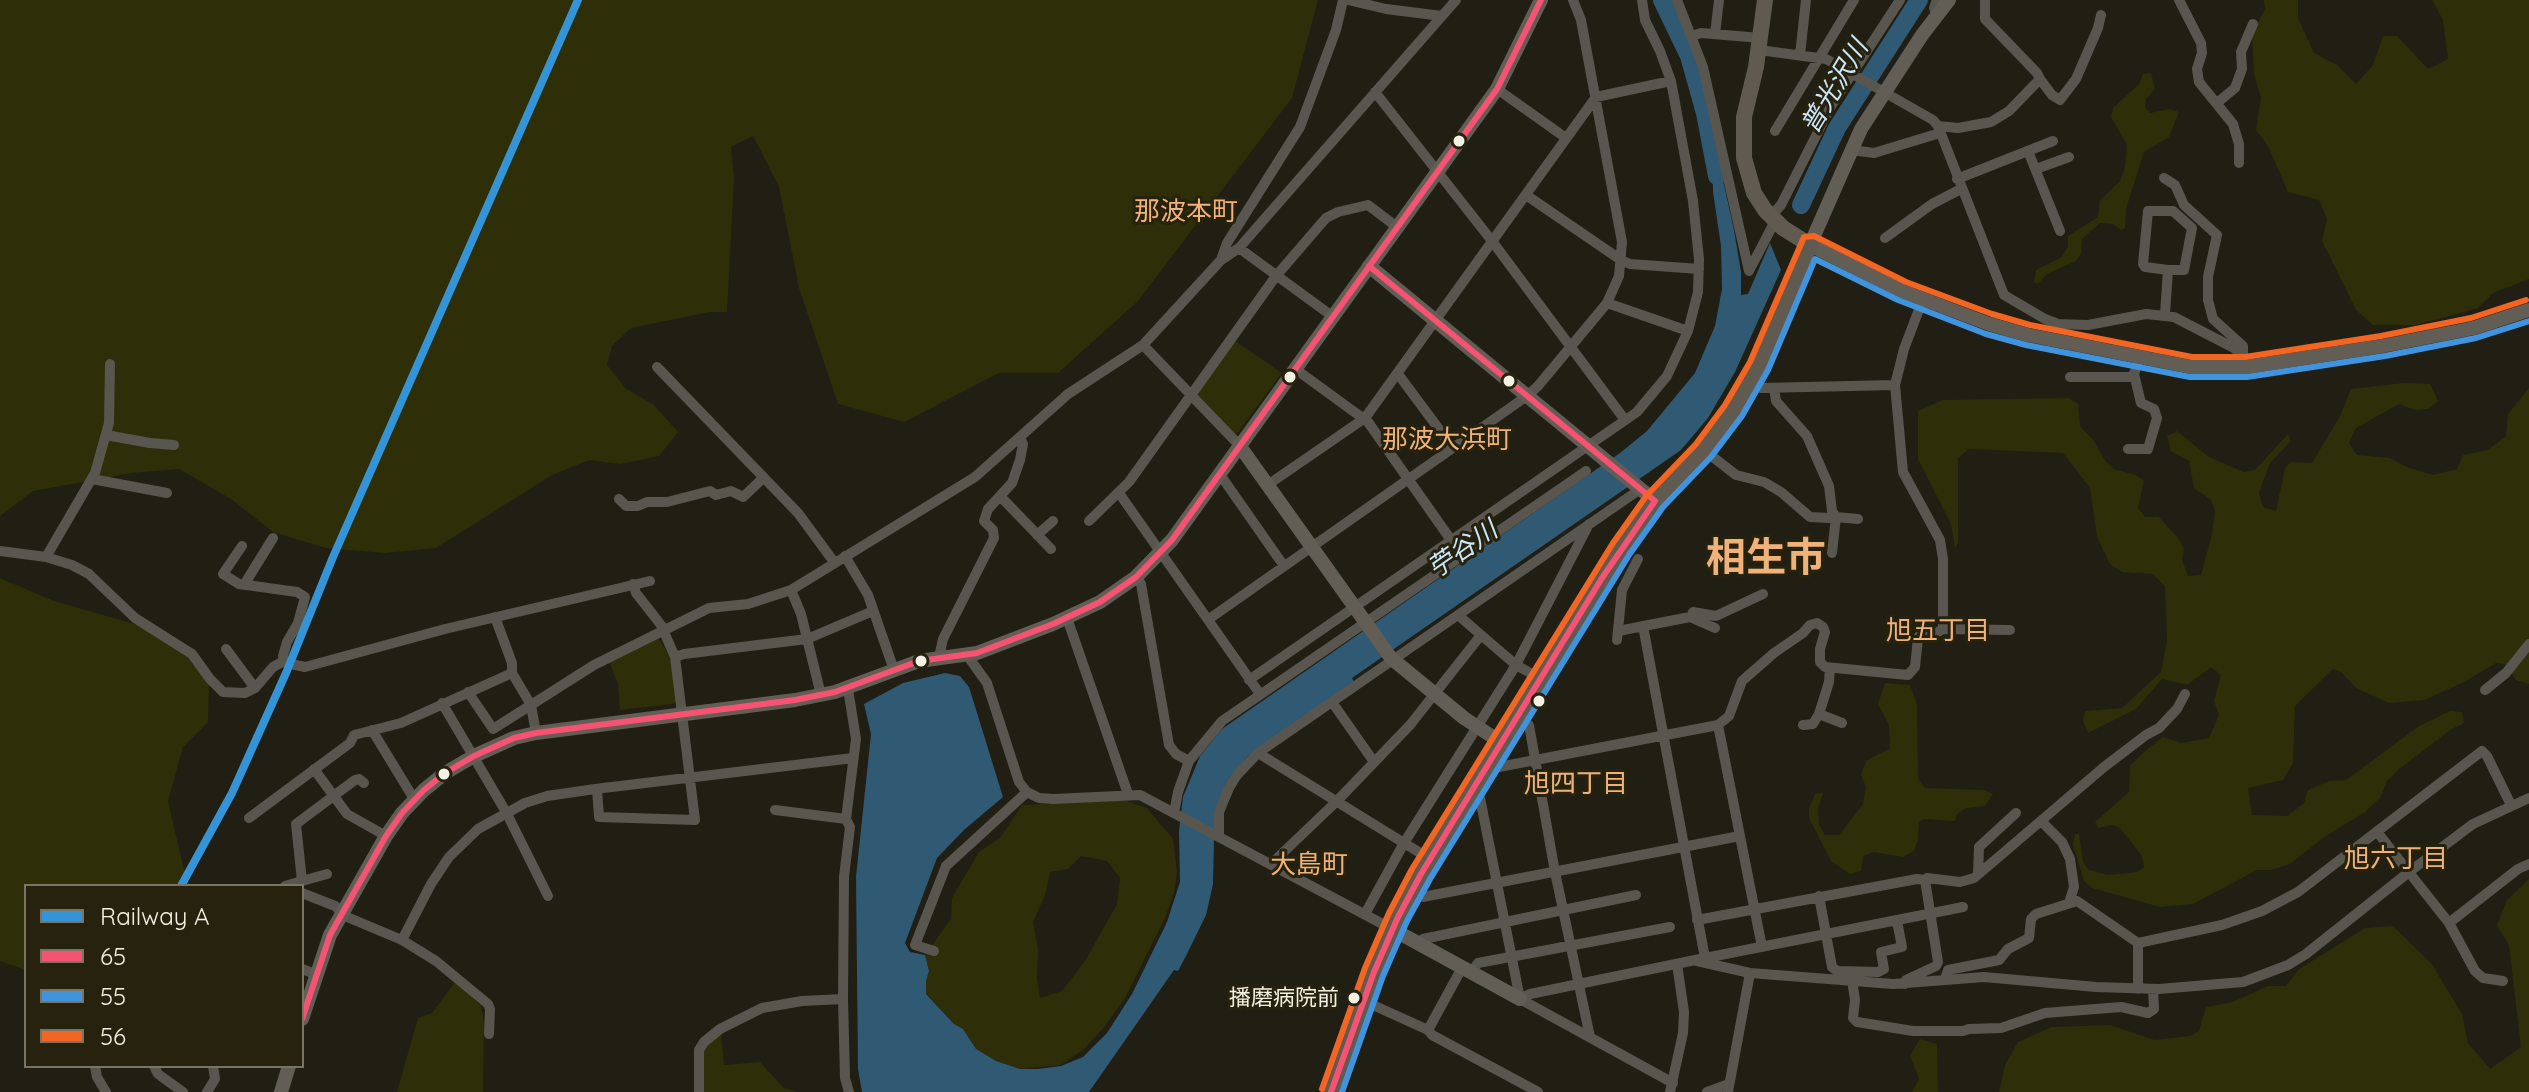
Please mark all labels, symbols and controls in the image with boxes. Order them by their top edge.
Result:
water label: 普光沢川 [1795,34,1875,140]
unlabelled marker [1451,133,1467,149]
district label: 那波本町 [1134,196,1238,228]
unlabelled marker [1282,369,1298,385]
unlabelled marker [1501,373,1517,389]
district label: 那波大浜町 [1382,424,1512,456]
water label: 苧谷川 [1422,515,1504,585]
district label: 相生市 [1706,535,1826,583]
district label: 旭五丁目 [1886,615,1990,647]
unlabelled marker [913,653,929,669]
unlabelled marker [1531,693,1547,709]
unlabelled marker [436,766,452,782]
district label: 旭四丁目 [1524,768,1628,800]
district label: 旭六丁目 [2344,843,2448,875]
district label: 大島町 [1270,849,1348,881]
legend [24,884,304,1068]
text: Railway A [100,901,209,931]
text: 65 [100,941,126,971]
text: 55 [100,981,126,1011]
place label: 播磨病院前 [1229,985,1339,1011]
marker: 播磨病院前 [1346,990,1362,1006]
text: 56 [100,1021,126,1051]

